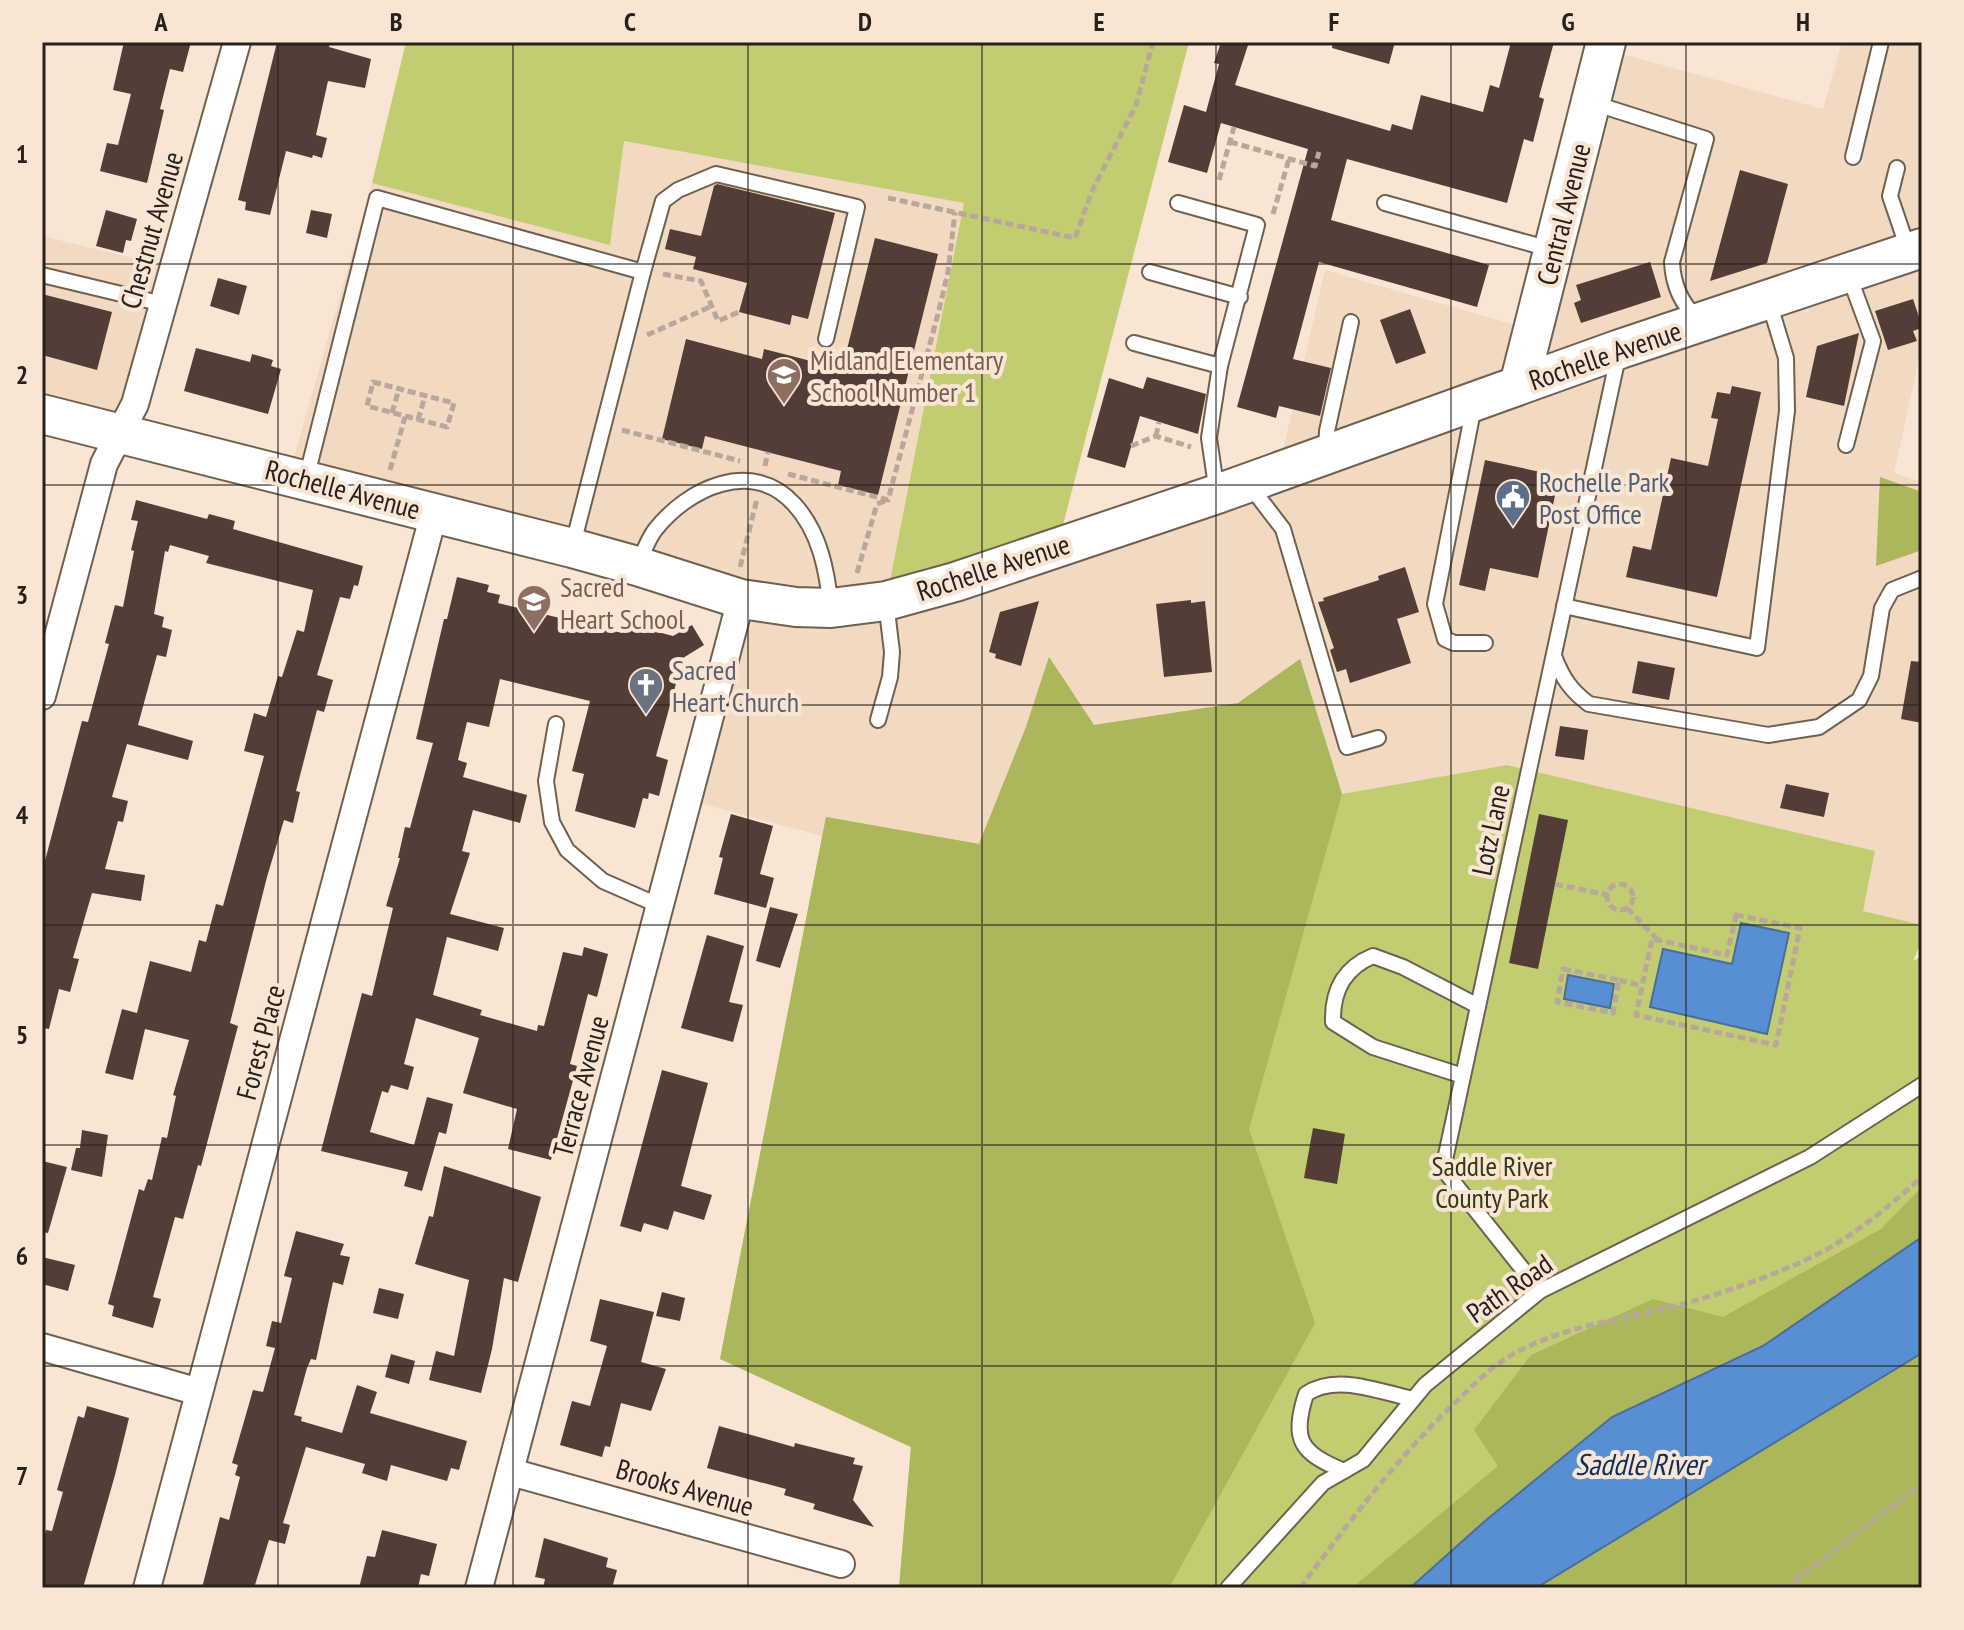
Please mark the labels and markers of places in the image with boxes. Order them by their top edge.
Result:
place label: Midland Elementary School Number 1 [810,341,1004,410]
school or university icon: Midland Elementary School Number 1 [765,356,803,406]
place label: Rochelle Park Post Office [1539,463,1670,532]
public building icon: Rochelle Park Post Office [1494,478,1532,528]
place label: Sacred Heart School [560,568,685,637]
school or university icon: Sacred Heart School [515,583,553,633]
place label: Sacred Heart Church [672,651,799,720]
church icon: Sacred Heart Church [627,666,665,716]

